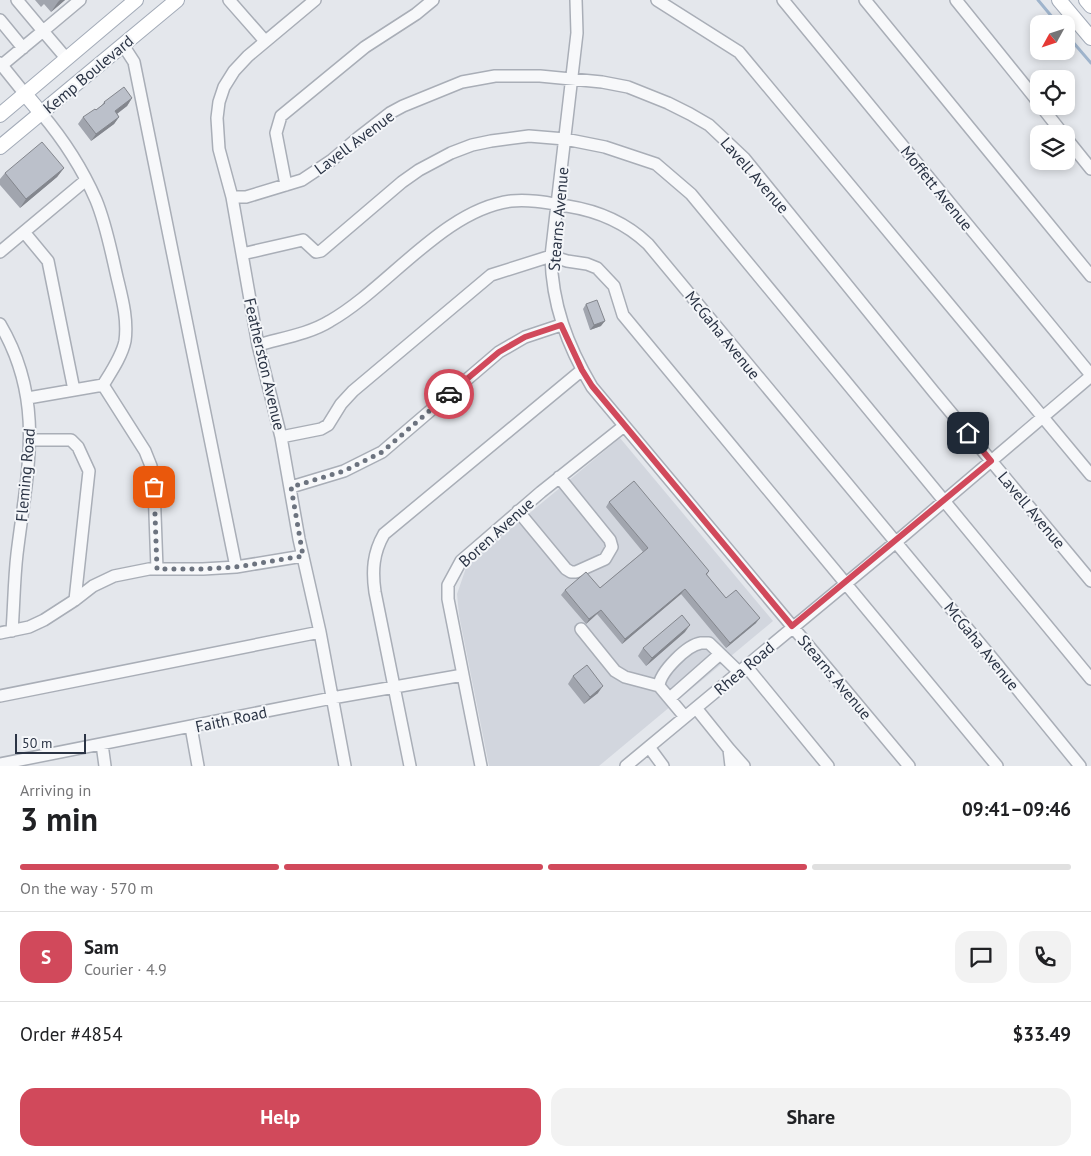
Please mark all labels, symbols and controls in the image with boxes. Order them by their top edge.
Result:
north arrow [1030,15,1075,60]
map controls [1030,15,1075,170]
street label: Kemp Boulevard [39,30,137,118]
button: locate [1030,70,1075,115]
street label: Lavell Avenue [310,106,398,178]
button: layers [1030,125,1075,170]
street label: Lavell Avenue [716,133,794,217]
street label: Moffett Avenue [897,141,977,235]
street label: Stearns Avenue [543,166,573,272]
street label: McGaha Avenue [681,287,765,383]
street label: Featherston Avenue [240,296,290,432]
courier [424,369,474,419]
icon: car [435,380,463,408]
pin [947,412,989,454]
icon: home [954,419,982,447]
street label: Fleming Road [11,427,39,523]
pin [133,466,175,508]
street label: Lavell Avenue [994,467,1070,553]
icon: bag [140,473,168,501]
street label: Boren Avenue [454,493,538,571]
street label: McGaha Avenue [940,598,1024,694]
street label: Stearns Avenue [794,631,876,723]
street label: Rhea Road [710,637,778,699]
street label: Faith Road [193,702,269,736]
scale bar [15,731,86,754]
text: 50 m [22,734,52,752]
text: Arriving in [20,780,91,800]
text: 09:41–09:46 [962,797,1071,821]
text: 3 min [20,798,98,840]
text: On the way · 570 m [20,878,153,898]
button: chat [955,931,1007,983]
button: phone [1019,931,1071,983]
text: Sam [84,935,119,959]
text: S [41,945,51,969]
text: Courier · 4.9 [84,959,167,979]
text: Order #4854 [20,1022,123,1046]
text: $33.49 [1012,1022,1071,1046]
button: Help [20,1088,541,1146]
button: Share [551,1088,1071,1146]

